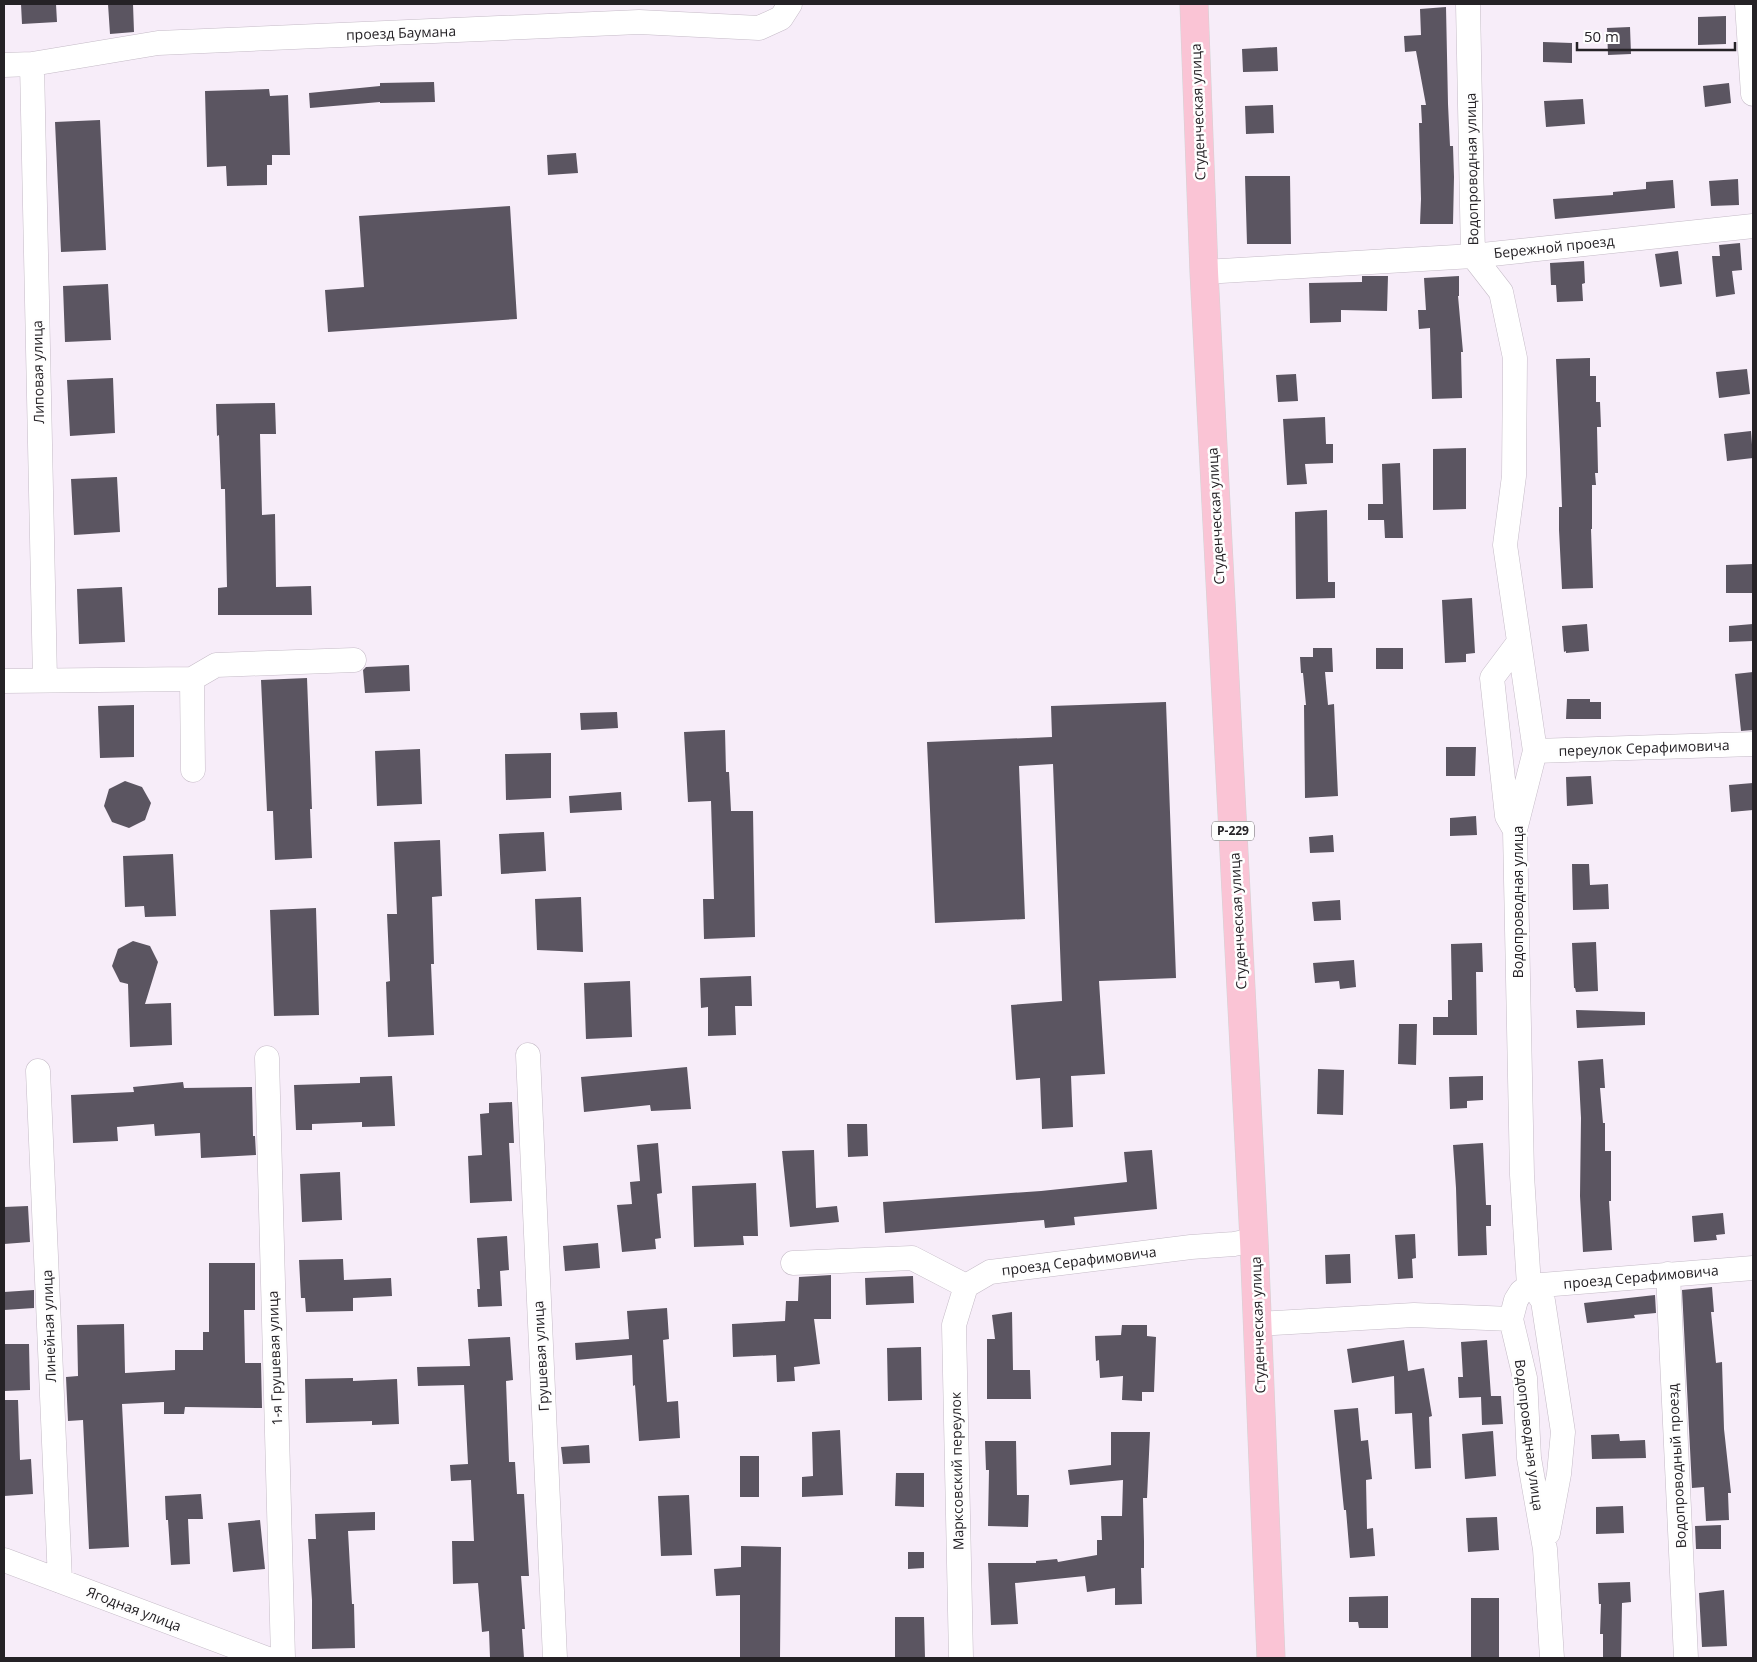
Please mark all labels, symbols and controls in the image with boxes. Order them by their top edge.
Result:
scale bar [1577,20,1734,52]
street label: проезд Баумана [346,21,456,44]
text: 50 m [1584,26,1619,46]
street label: Студенческая улица [1186,43,1209,181]
street label: Водопроводная улица [1461,93,1482,245]
street label: Бережной проезд [1493,231,1615,262]
street label: Липовая улица [27,320,48,424]
street label: Студенческая улица [1202,447,1229,585]
street label: переулок Серафимовича [1558,735,1730,760]
road number: Р-229 [1212,821,1254,840]
street label: Водопроводная улица [1508,826,1527,978]
street label: Студенческая улица [1224,852,1251,990]
street label: проезд Серафимовича [1000,1242,1157,1279]
street label: Студенческая улица [1246,1256,1269,1394]
street label: проезд Серафимовича [1563,1260,1719,1293]
street label: Линейная улица [37,1269,60,1383]
street label: 1-я Грушевая улица [263,1290,286,1426]
street label: Грушевая улица [528,1300,553,1412]
street label: Водопроводная улица [1511,1358,1548,1512]
street label: Водопроводный проезд [1663,1383,1690,1549]
street label: Марксовский переулок [946,1391,967,1550]
street label: Ягодная улица [84,1582,184,1635]

